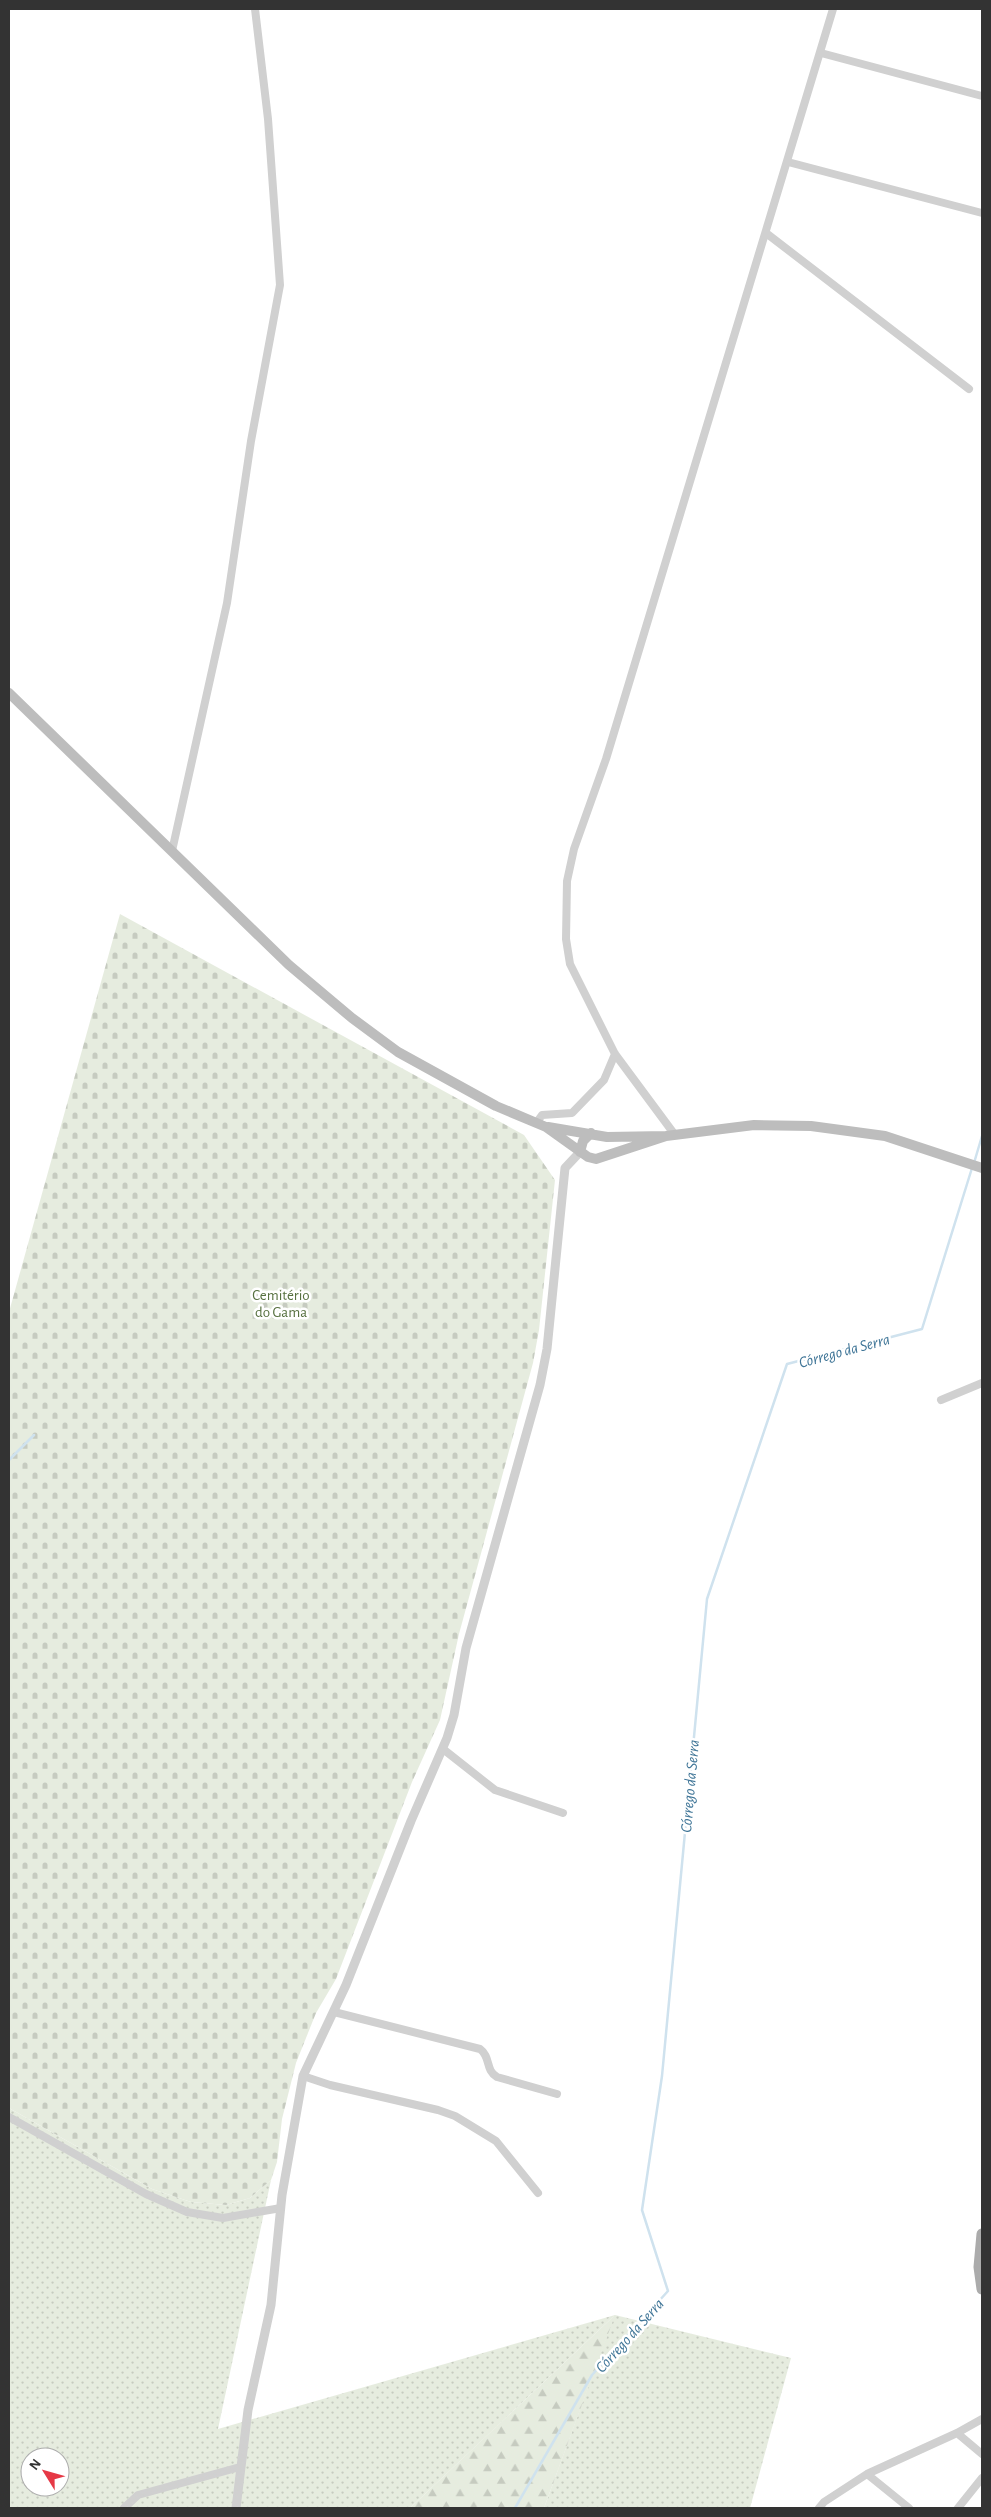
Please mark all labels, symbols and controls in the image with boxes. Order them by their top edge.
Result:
park label: Cemitério do Gama [252,1288,310,1320]
water label: Córrego da Serra [797,1331,891,1371]
water label: Córrego da Serra [678,1739,702,1833]
water label: Córrego da Serra [593,2296,667,2376]
north arrow [20,2447,70,2497]
text: N [27,2457,44,2473]

